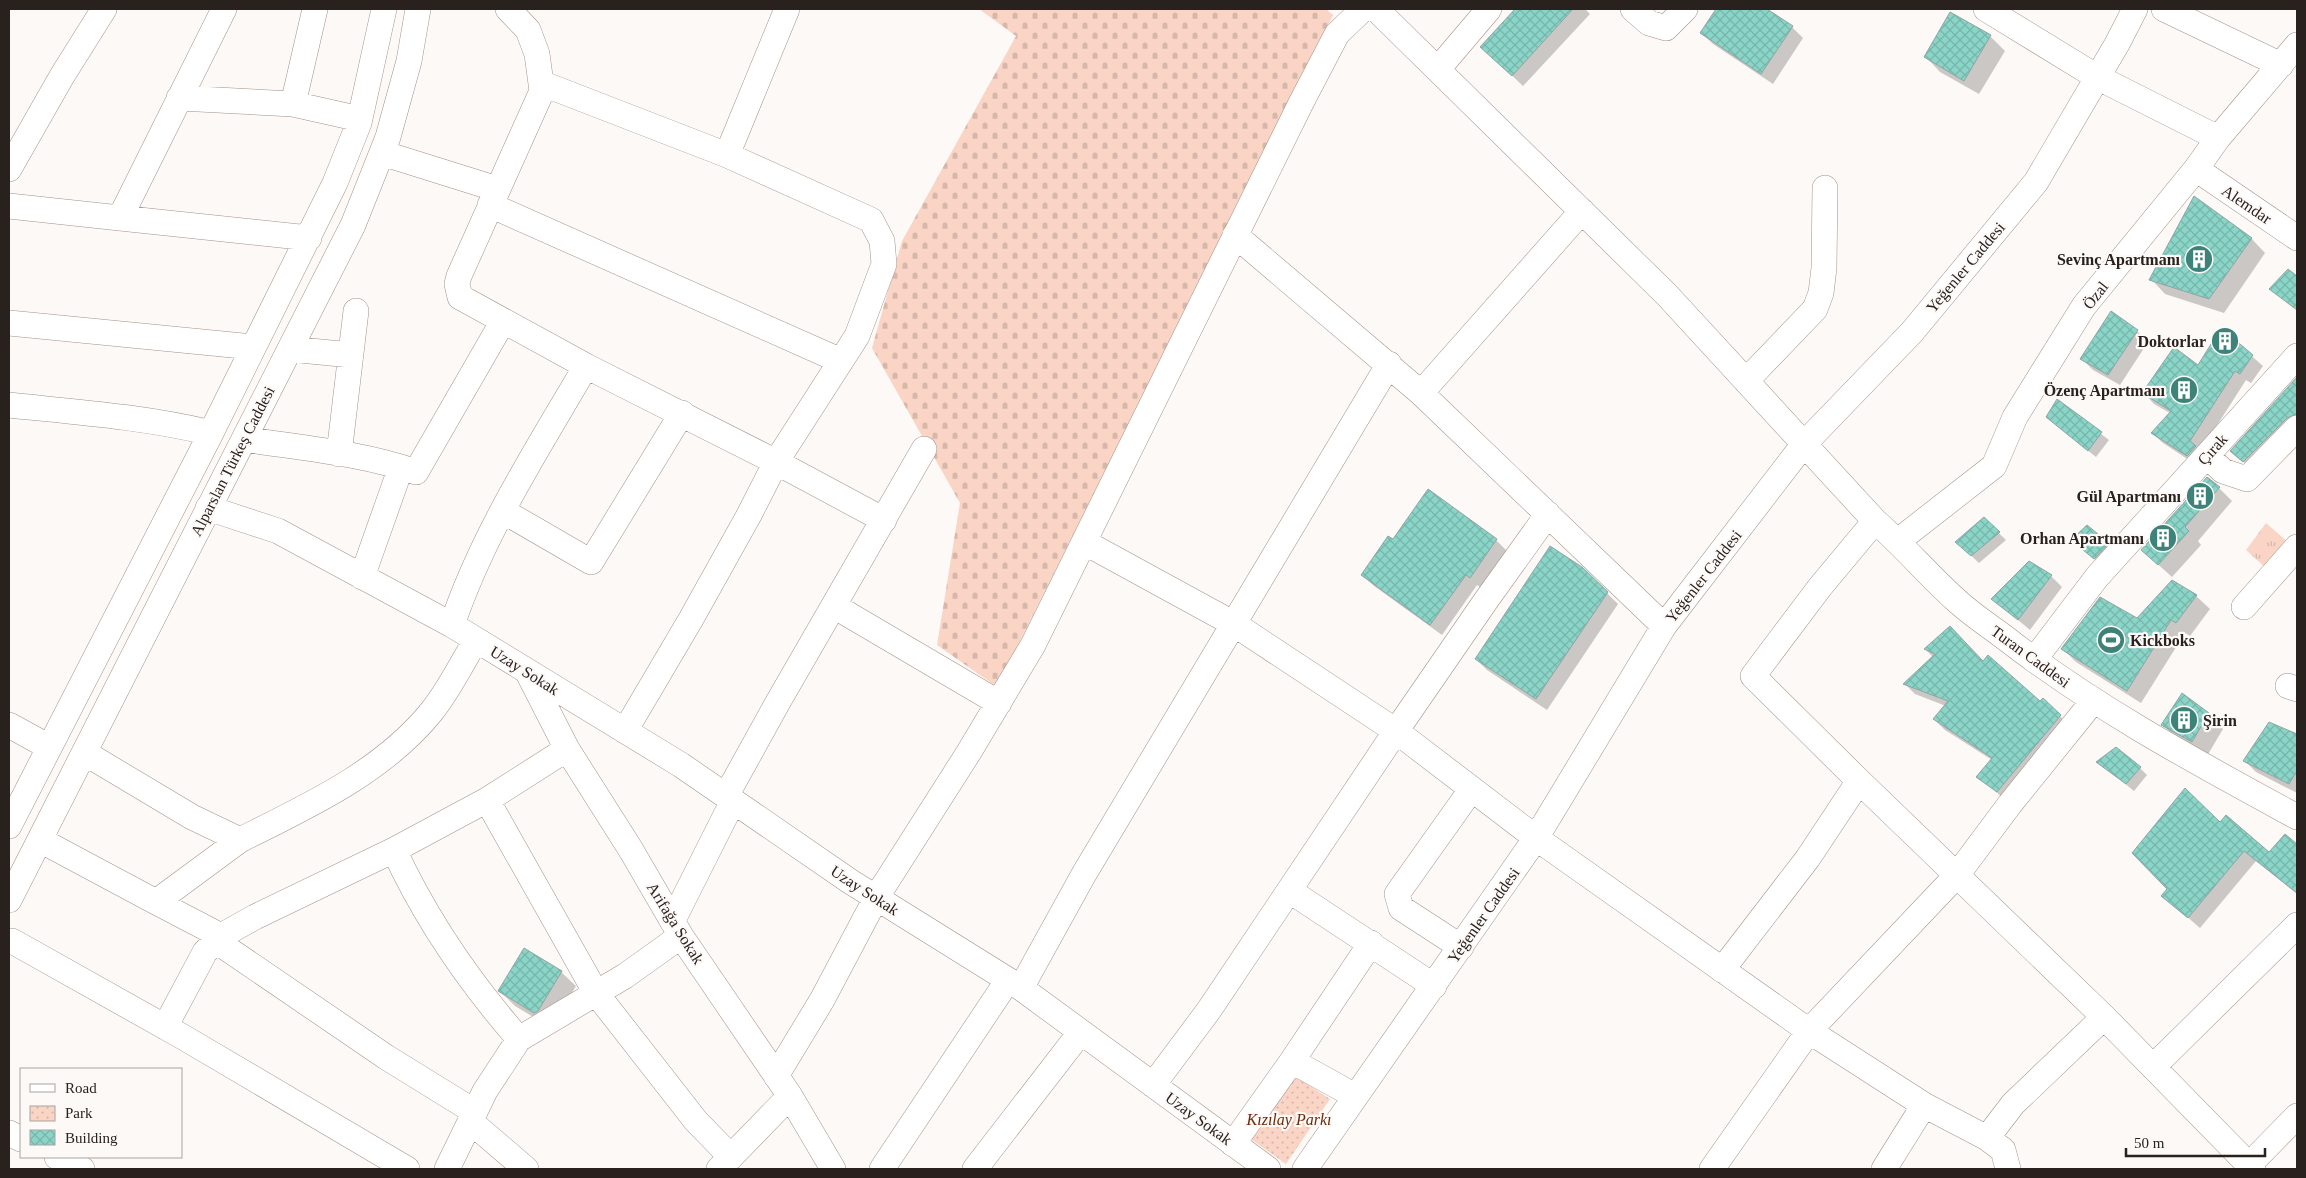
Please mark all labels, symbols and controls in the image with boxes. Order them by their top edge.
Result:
street label: Alemdar [2219,182,2275,227]
street label: Yeğenler Caddesi [1923,218,2009,317]
building icon: Sevinç Apartmanı [2184,244,2214,274]
place label: Sevinç Apartmanı [2057,251,2181,269]
street label: Özal [2079,278,2112,312]
building icon: Doktorlar [2210,326,2240,356]
place label: Doktorlar [2138,333,2206,350]
building icon: Özenç Apartmanı [2169,375,2199,405]
place label: Özenç Apartmanı [2044,382,2166,400]
street label: Alparslan Türkeş Caddesi [187,383,279,539]
street label: Çırak [2194,430,2231,469]
building icon: Gül Apartmanı [2185,481,2215,511]
place label: Gül Apartmanı [2077,488,2182,506]
building icon: Orhan Apartmanı [2148,523,2178,553]
street label: Yeğenler Caddesi [1662,526,1746,627]
place label: Orhan Apartmanı [2020,530,2145,548]
street label: Turan Caddesi [1988,622,2074,691]
sports icon: Kickboks [2096,625,2126,655]
place label: Kickboks [2130,632,2195,649]
street label: Uzay Sokak [487,643,562,699]
building icon: Şirin [2169,705,2199,735]
place label: Şirin [2203,712,2237,730]
street label: Uzay Sokak [827,862,902,920]
street label: Yeğenler Caddesi [1444,864,1524,967]
street label: Arifağa Sokak [643,879,707,968]
legend [20,1068,182,1158]
text: Road [65,1080,97,1096]
street label: Uzay Sokak [1162,1089,1235,1149]
text: Park [65,1105,93,1121]
park label: Kızılay Parkı [1246,1111,1331,1129]
scale bar [2126,1126,2265,1158]
text: Building [65,1130,118,1146]
text: 50 m [2134,1135,2165,1151]

